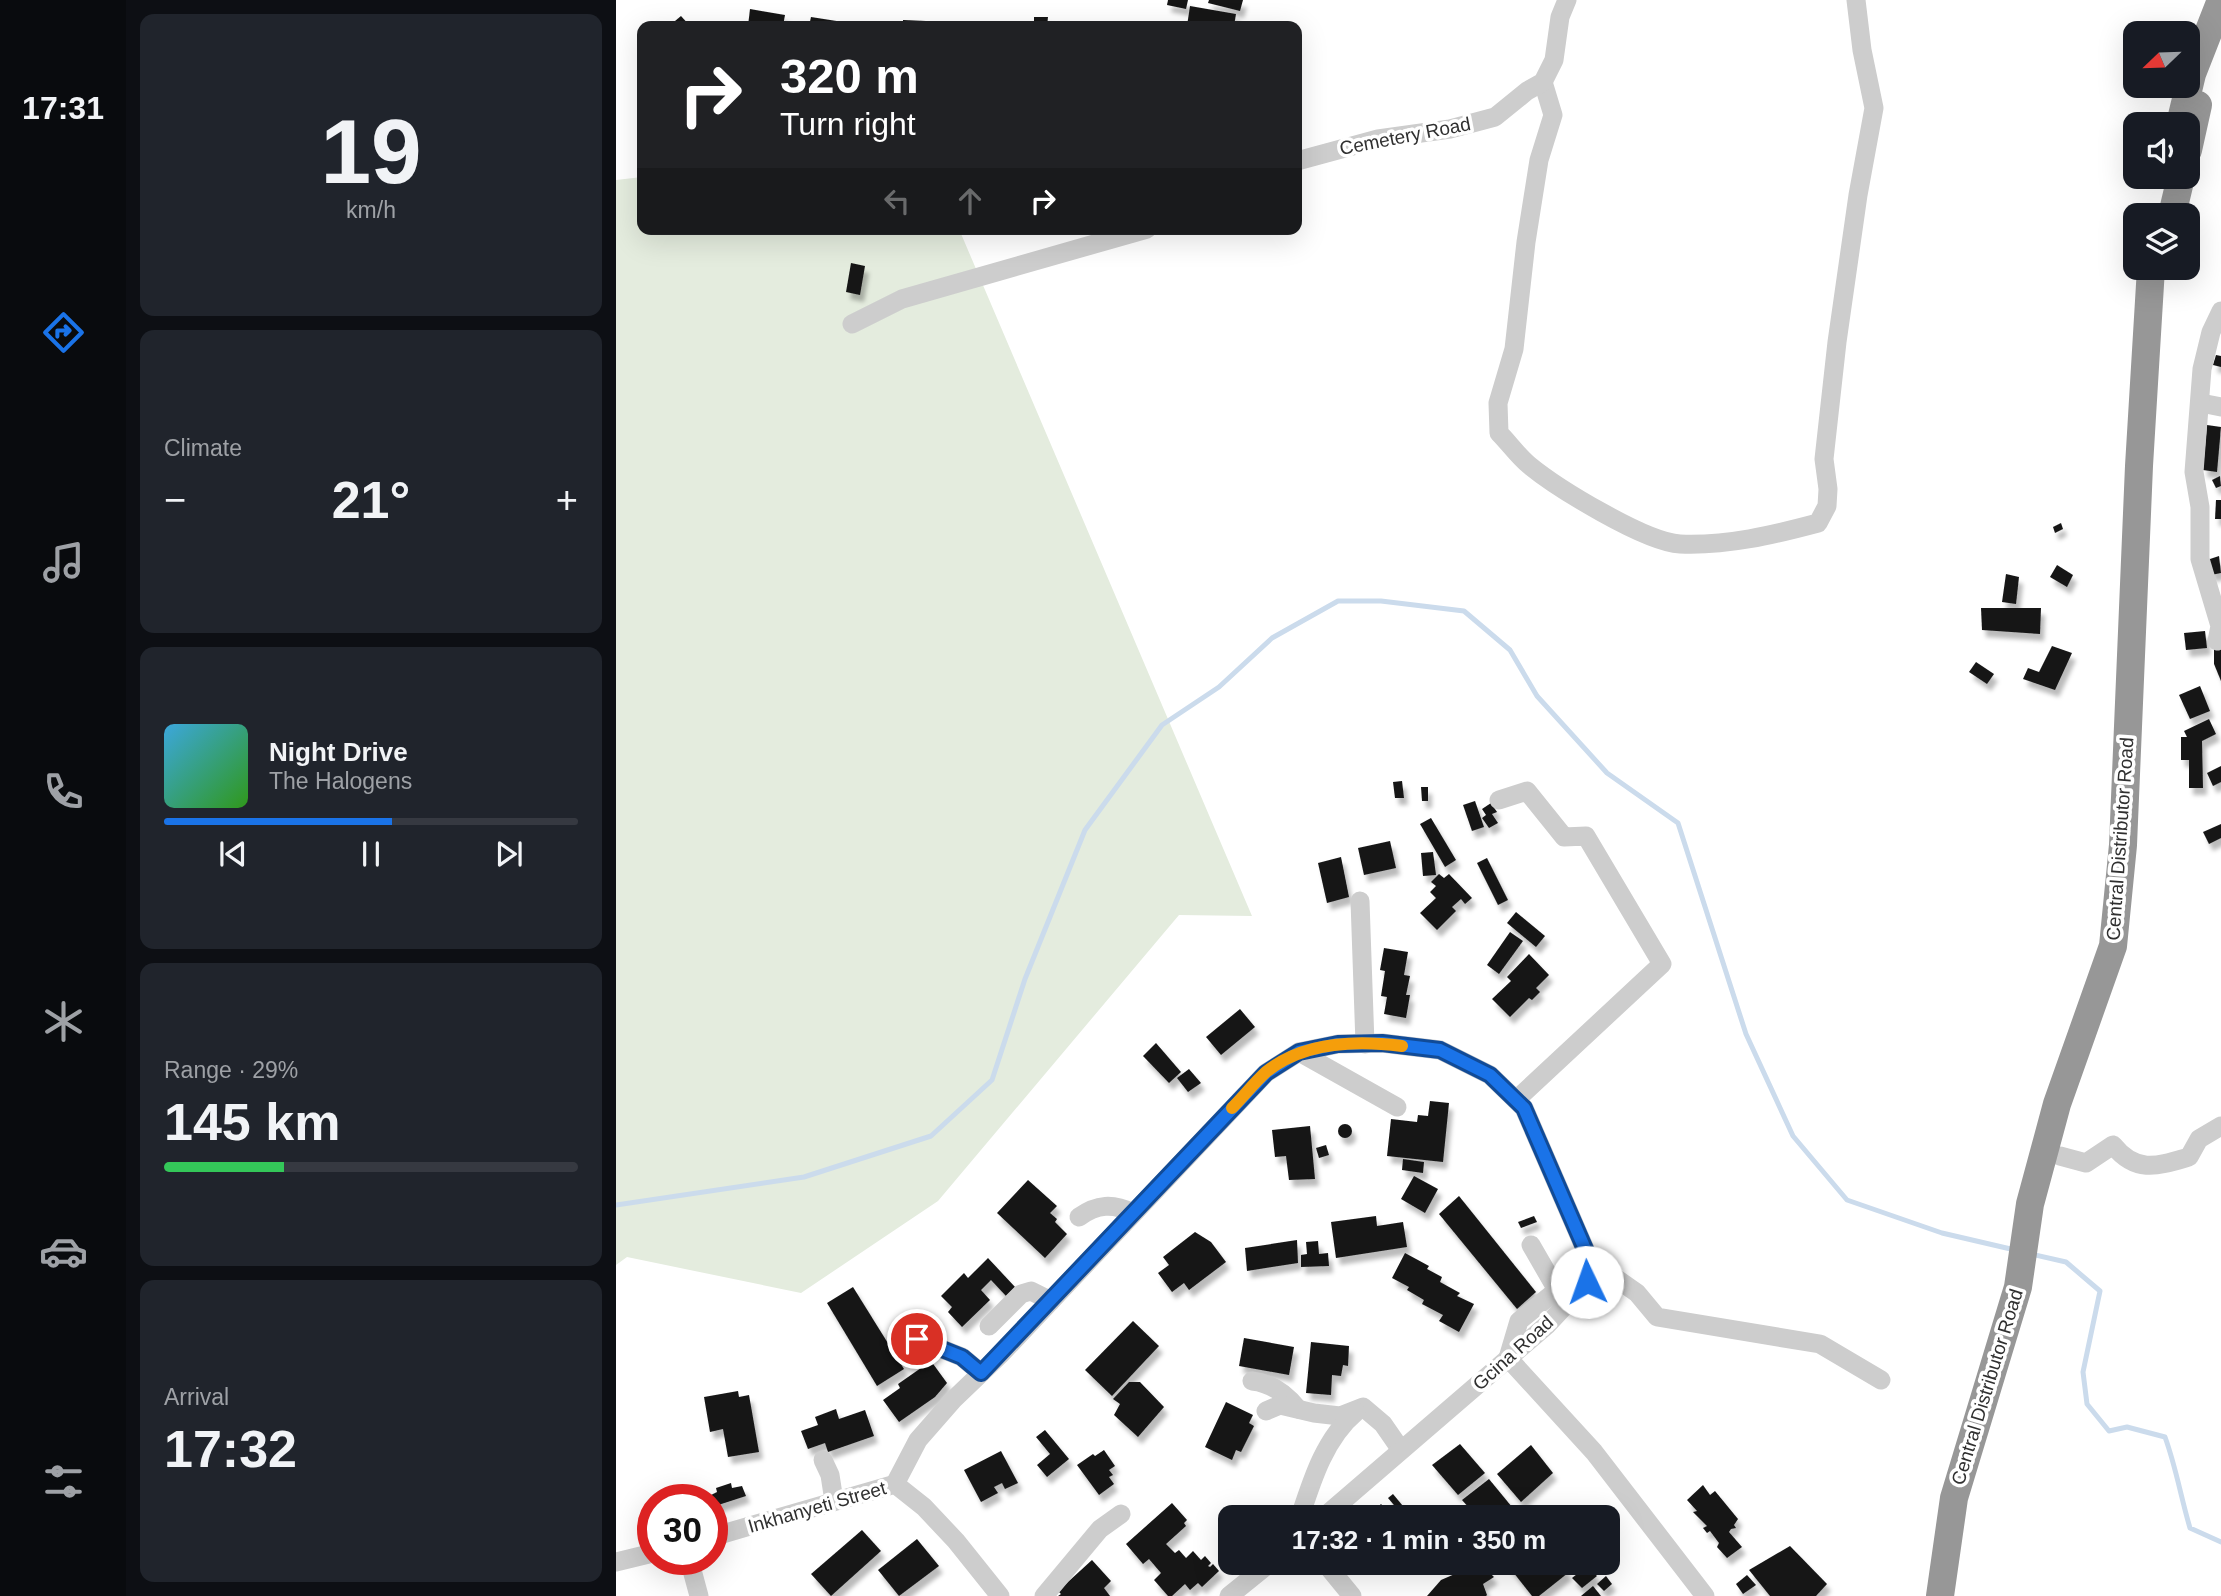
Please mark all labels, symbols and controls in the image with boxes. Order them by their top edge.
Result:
north arrow [2123,21,2200,98]
map controls [2123,21,2200,280]
icon: right [665,49,756,140]
text: 320 m [780,49,919,103]
text: 17:31 [22,90,104,126]
text: 19 [320,101,422,202]
text: Turn right [780,106,916,142]
button: sound [2123,112,2200,189]
street label: Cemetery Road [1338,113,1472,159]
icon: left [878,182,916,220]
icon: ahead [951,182,989,220]
icon: right [1024,182,1062,220]
text: km/h [346,197,396,223]
button: layers [2123,203,2200,280]
icon: directions [39,308,88,357]
text: Climate [164,435,242,461]
text: 21° [332,471,410,529]
text: − [164,479,186,521]
text: + [556,479,578,521]
icon: music [39,538,88,587]
text: Night Drive [269,737,408,767]
street label: Central Distributor Road [2102,737,2138,941]
icon: phone [39,767,88,816]
text: The Halogens [269,768,412,794]
icon: previous [214,835,252,873]
icon: pause [352,835,390,873]
icon: next [490,835,528,873]
icon: climate [39,997,88,1046]
text: Range · 29% [164,1057,298,1083]
text: 145 km [164,1093,340,1151]
icon: car [39,1227,88,1276]
position arrow [1550,1245,1624,1319]
street label: Central Distributor Road [1947,1286,2027,1488]
pin [887,1309,947,1369]
street label: Gcina Road [1469,1312,1557,1394]
icon: arrive [898,1320,936,1358]
text: Arrival [164,1384,229,1410]
text: 17:32 [164,1420,297,1478]
icon: filters [39,1457,88,1506]
street label: Inkhanyeti Street [746,1477,889,1537]
speed limit sign: 30 [637,1484,728,1575]
text: 17:32 · 1 min · 350 m [1292,1525,1546,1555]

